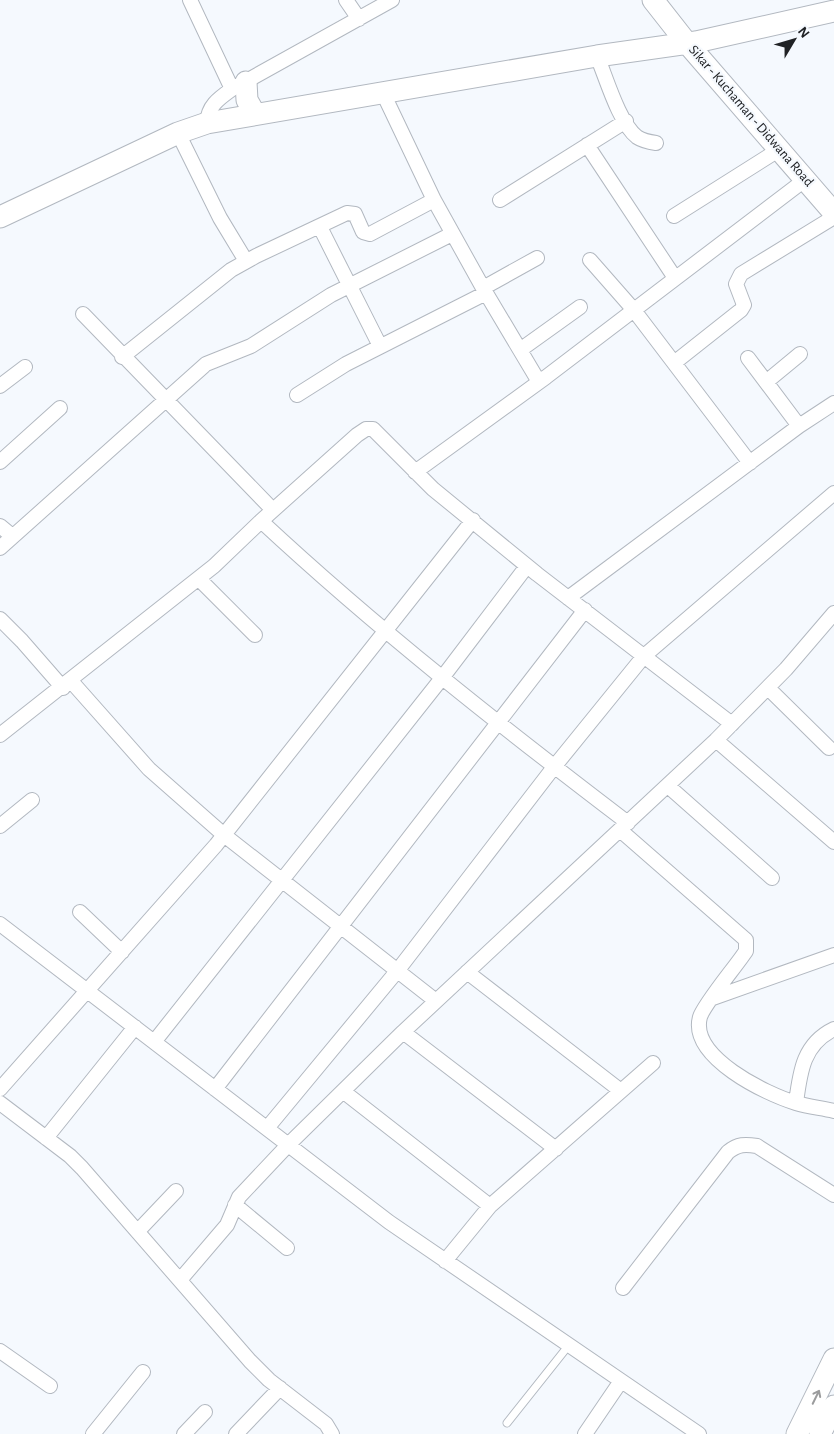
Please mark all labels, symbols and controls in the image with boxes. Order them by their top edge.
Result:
north arrow [769,15,819,65]
text: N [795,24,812,41]
street label: Sikar - Kuchaman - Didwana Road [686,43,816,189]
one-way arrow [811,1389,821,1404]

